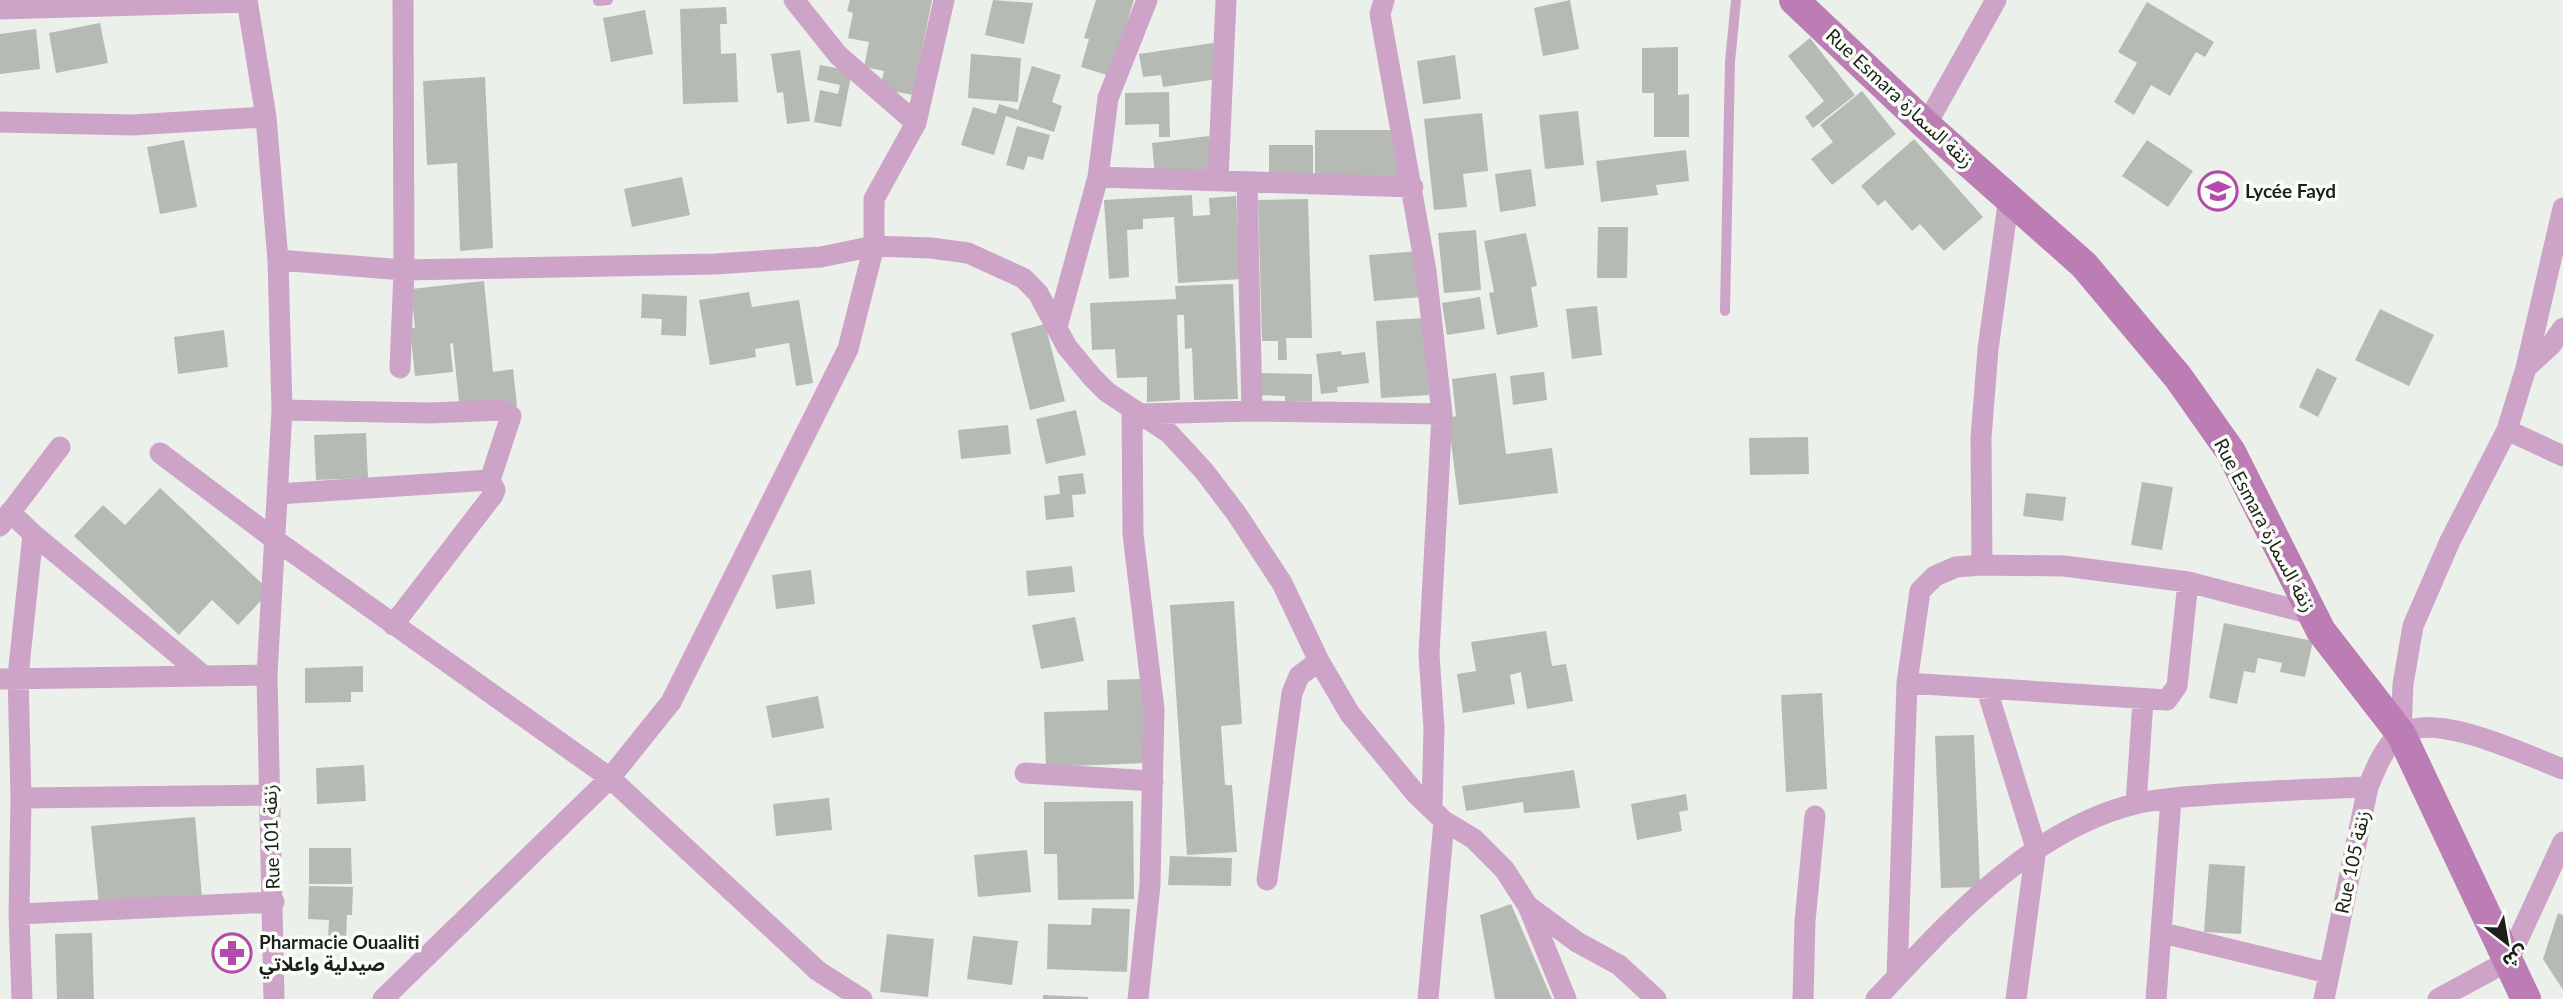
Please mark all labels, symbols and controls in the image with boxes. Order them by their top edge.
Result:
street label: Rue Esmara زنقة السمارة [1821,23,1979,173]
school or university icon: Lycée Fayd [2197,170,2239,212]
place label: Lycée Fayd [2245,179,2336,202]
street label: Rue Esmara زنقة السمارة [2209,434,2321,616]
street label: Rue 101 زنقة [257,784,285,890]
street label: Rue 105 زنقة [2329,808,2375,916]
north arrow [2472,908,2542,978]
place label: Pharmacie Ouaaliti صيدلية واعلاتي [259,930,419,979]
pharmacy icon: Pharmacie Ouaaliti صيدلية واعلاتي [211,932,253,974]
text: ش [2499,941,2533,975]

